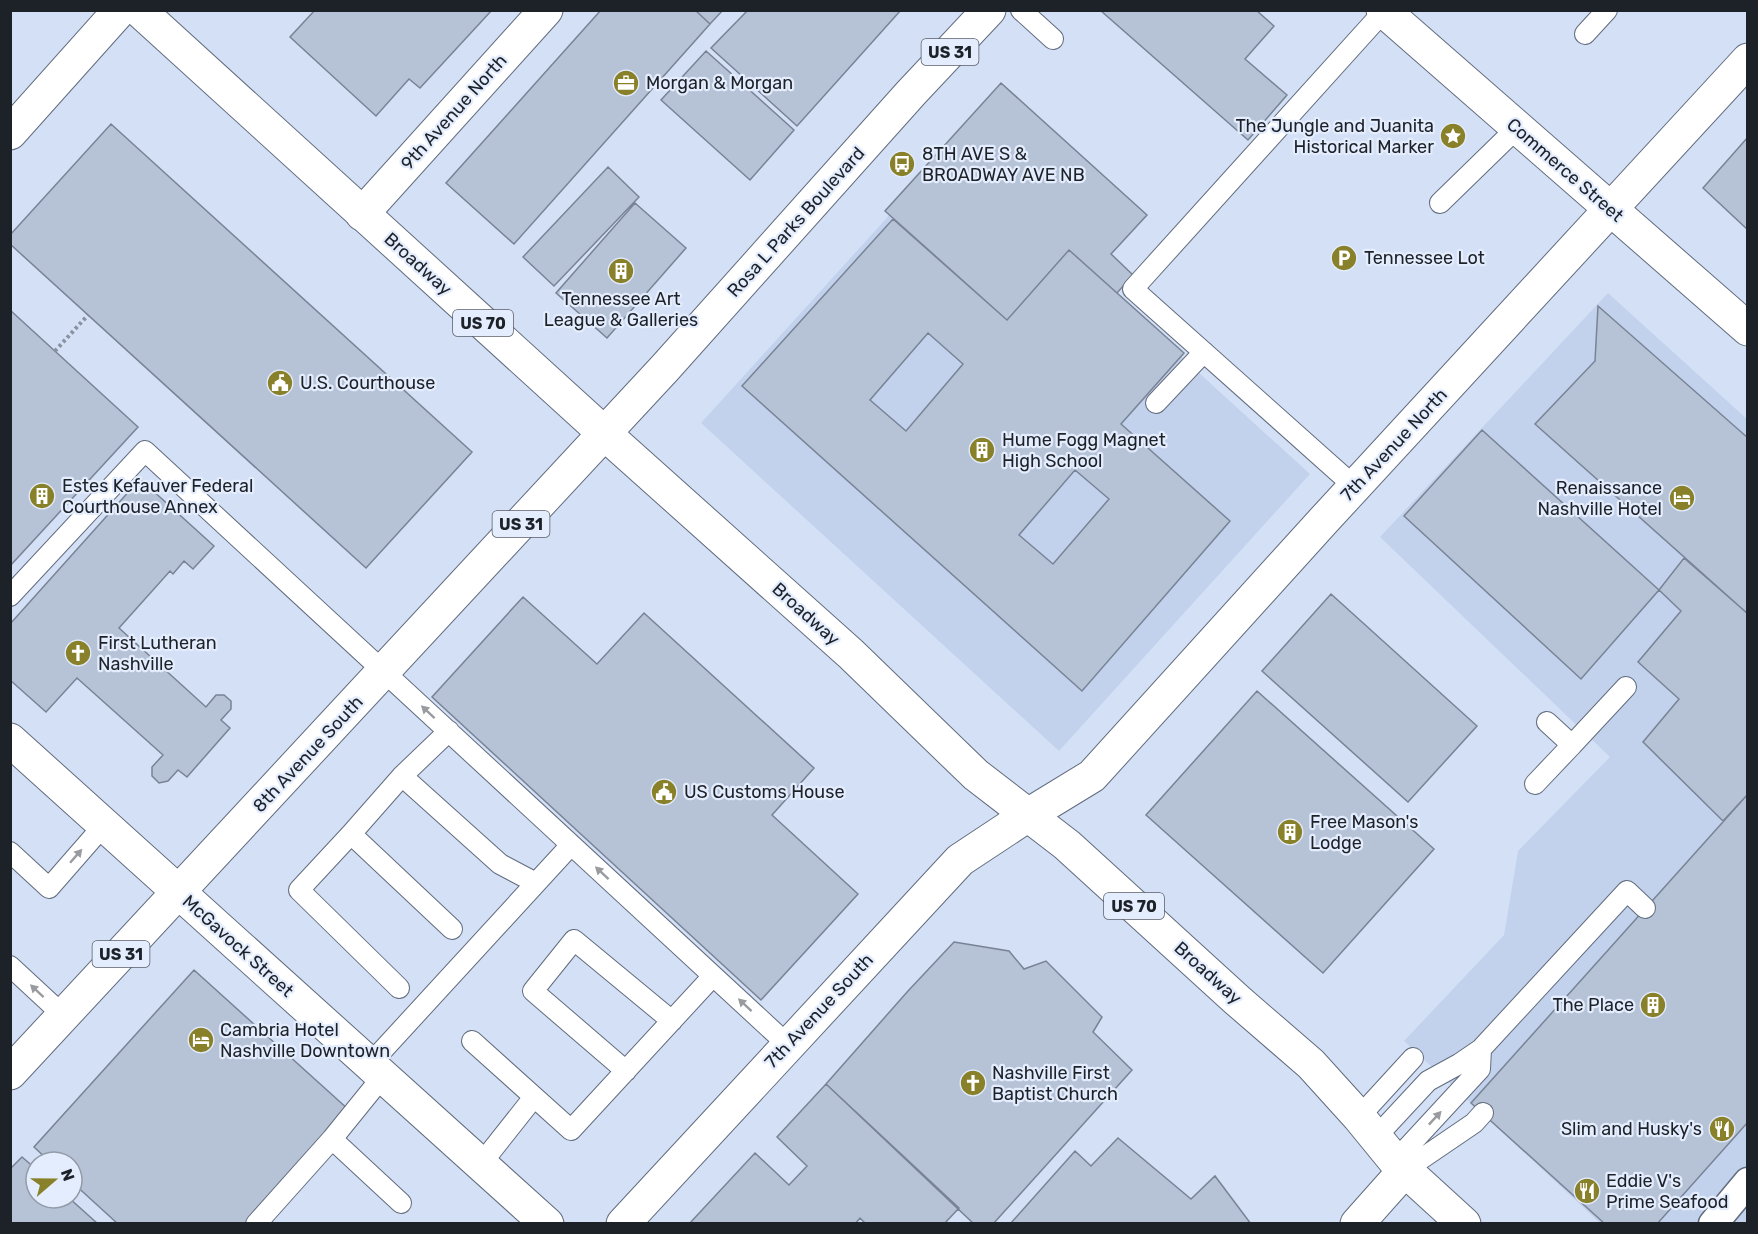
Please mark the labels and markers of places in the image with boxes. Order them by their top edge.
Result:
office icon: Morgan & Morgan [611,68,641,98]
place label: Morgan & Morgan [646,72,793,94]
place label: The Jungle and Juanita Historical Marker [1235,115,1434,158]
place icon: The Jungle and Juanita Historical Marker [1438,121,1468,151]
place label: 8TH AVE S & BROADWAY AVE NB [922,143,1085,186]
bus stop icon: 8TH AVE S & BROADWAY AVE NB [887,149,917,179]
parking icon: Tennessee Lot [1329,243,1359,273]
place label: Tennessee Lot [1364,247,1485,269]
building icon: Tennessee Art League & Galleries [606,256,636,286]
place label: Tennessee Art League & Galleries [544,288,698,331]
public building icon: U.S. Courthouse [265,368,295,398]
place label: U.S. Courthouse [300,372,435,394]
place label: Hume Fogg Magnet High School [1002,429,1166,472]
building icon: Hume Fogg Magnet High School [967,435,997,465]
place label: Estes Kefauver Federal Courthouse Annex [62,475,253,518]
place label: Renaissance Nashville Hotel [1538,477,1662,520]
building icon: Estes Kefauver Federal Courthouse Annex [27,481,57,511]
hotel icon: Renaissance Nashville Hotel [1667,483,1697,513]
place label: First Lutheran Nashville [98,632,217,675]
church icon: First Lutheran Nashville [63,638,93,668]
public building icon: US Customs House [649,777,679,807]
place label: US Customs House [684,781,844,803]
place label: Free Mason's Lodge [1310,811,1418,854]
building icon: Free Mason's Lodge [1275,817,1305,847]
building icon: The Place [1638,990,1668,1020]
place label: The Place [1553,994,1634,1016]
place label: Cambria Hotel Nashville Downtown [220,1019,390,1062]
hotel icon: Cambria Hotel Nashville Downtown [186,1025,216,1055]
place label: Nashville First Baptist Church [992,1062,1118,1105]
church icon: Nashville First Baptist Church [958,1068,988,1098]
restaurant icon: Slim and Husky's [1707,1114,1737,1144]
place label: Slim and Husky's [1561,1118,1702,1140]
place label: Eddie V's Prime Seafood [1606,1170,1729,1213]
restaurant icon: Eddie V's Prime Seafood [1572,1176,1602,1206]

